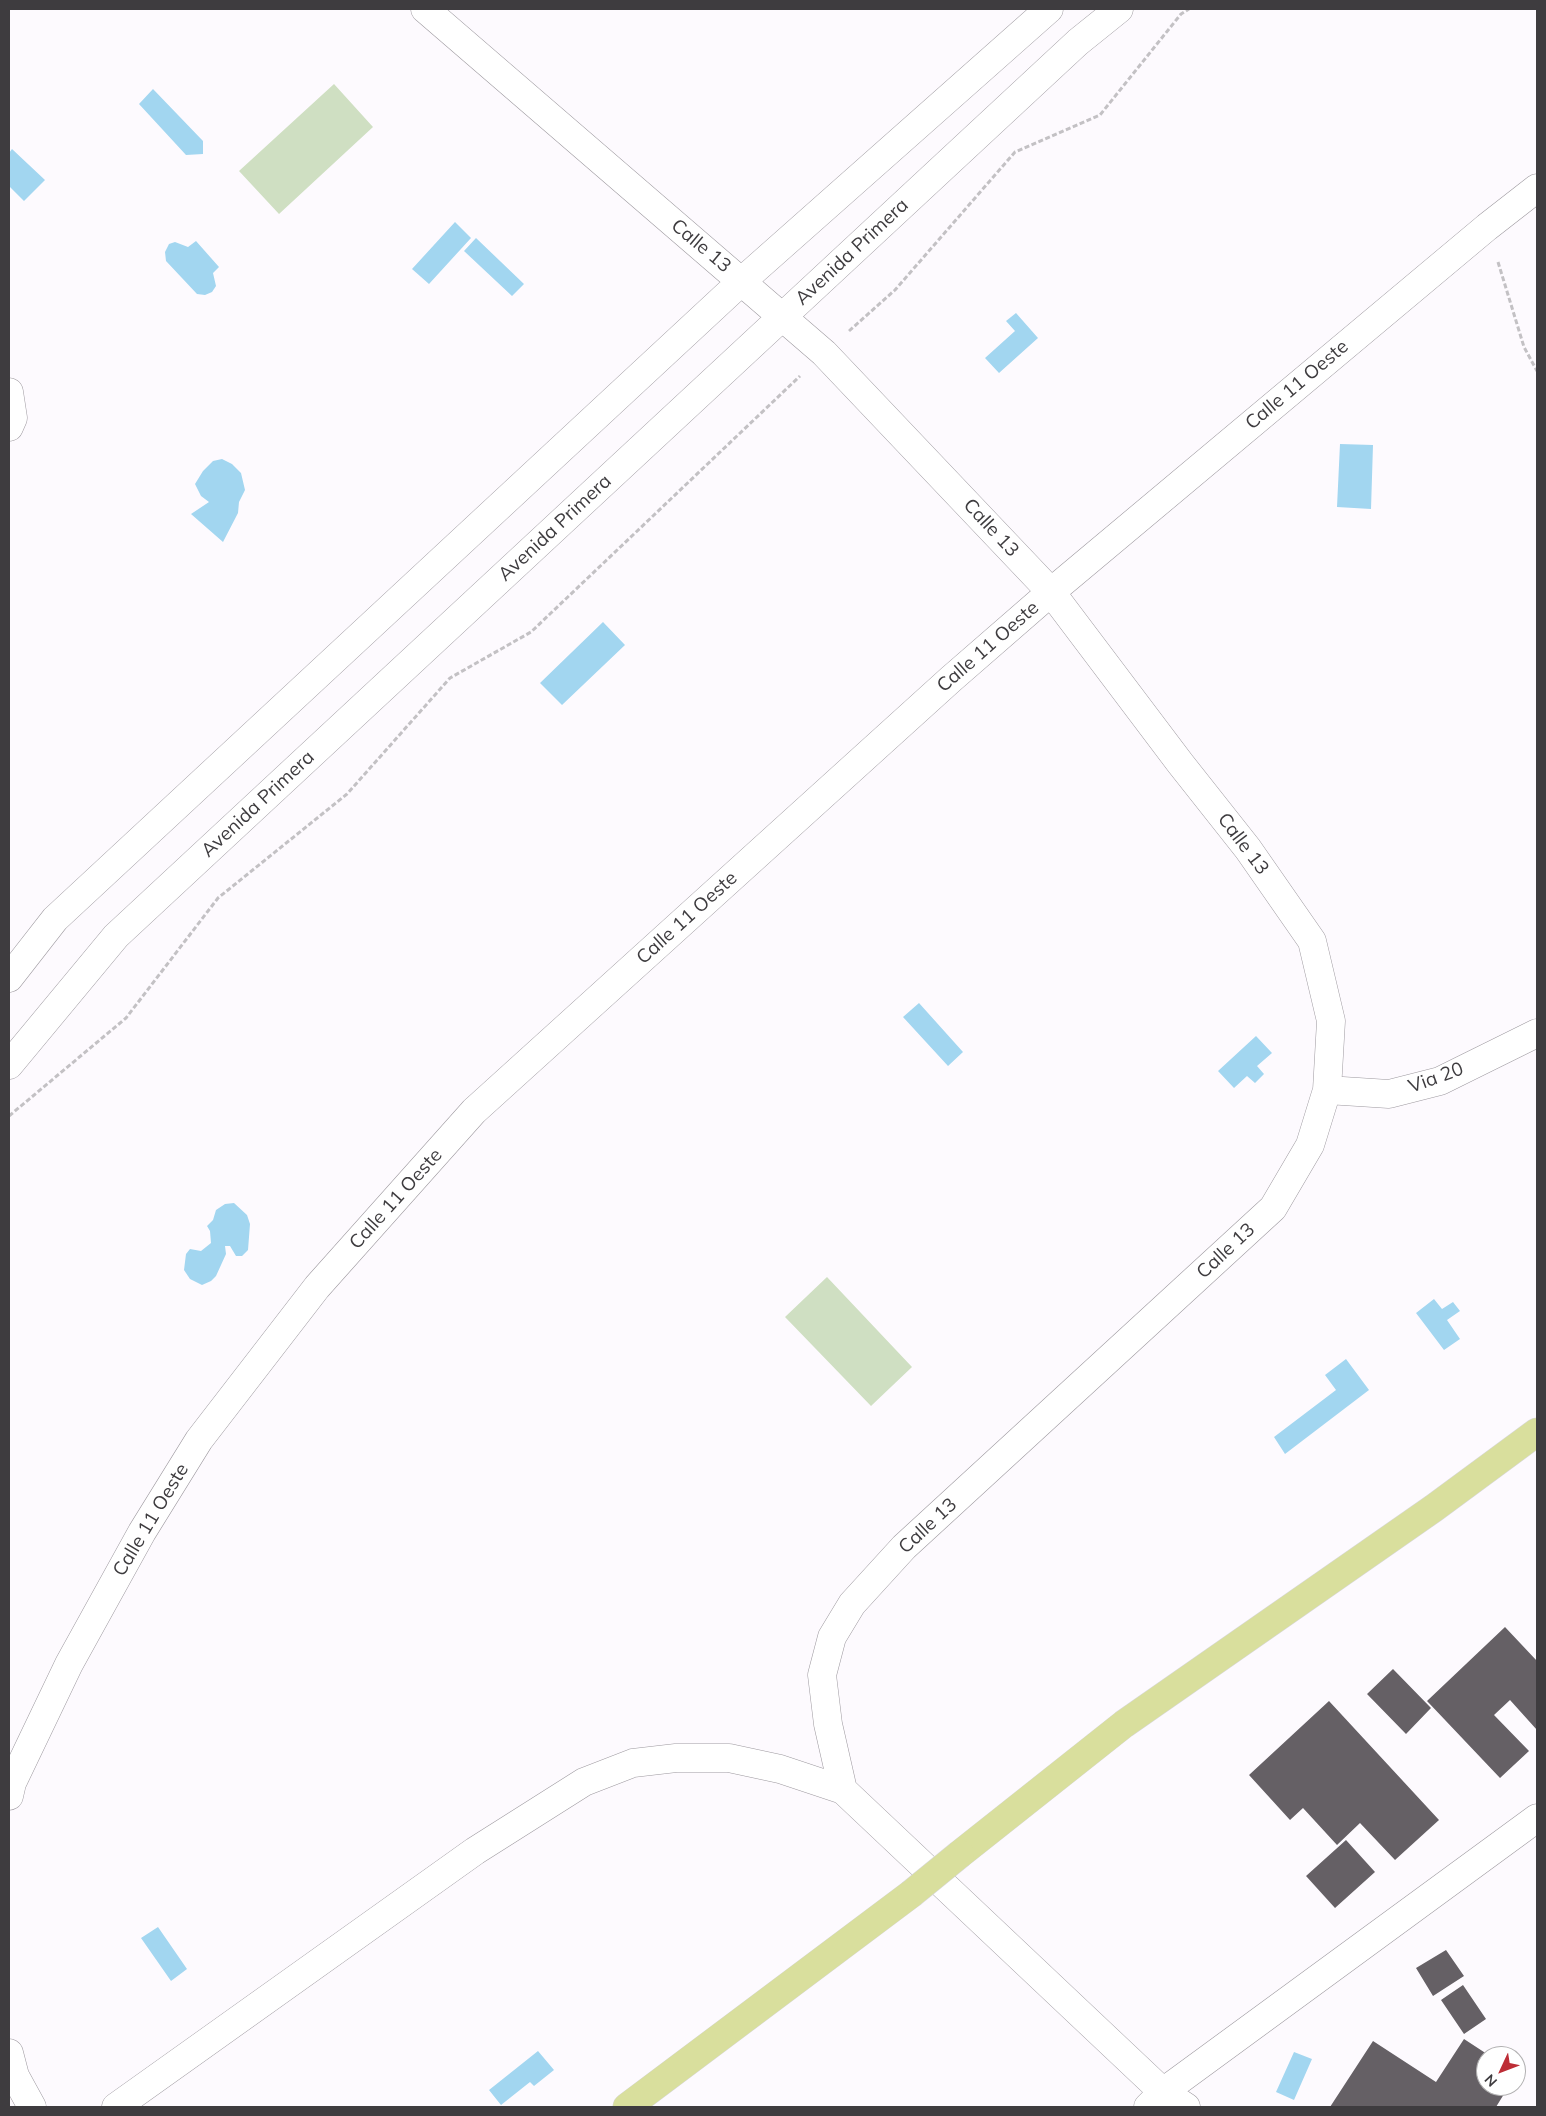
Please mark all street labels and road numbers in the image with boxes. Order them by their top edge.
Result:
street label: Avenida Primera [791,194,913,310]
street label: Calle 13 [666,214,736,278]
street label: Calle 11 Oeste [1241,335,1353,435]
street label: Avenida Primera [494,470,616,586]
street label: Calle 13 [958,494,1024,562]
street label: Calle 11 Oeste [932,597,1044,697]
street label: Avenida Primera [197,746,319,862]
street label: Calle 13 [1212,809,1274,879]
street label: Calle 11 Oeste [632,867,742,969]
street label: Via 20 [1405,1058,1467,1098]
street label: Calle 11 Oeste [345,1144,447,1254]
street label: Calle 13 [1192,1218,1260,1284]
street label: Calle 11 Oeste [108,1460,194,1580]
street label: Calle 13 [894,1493,962,1559]

